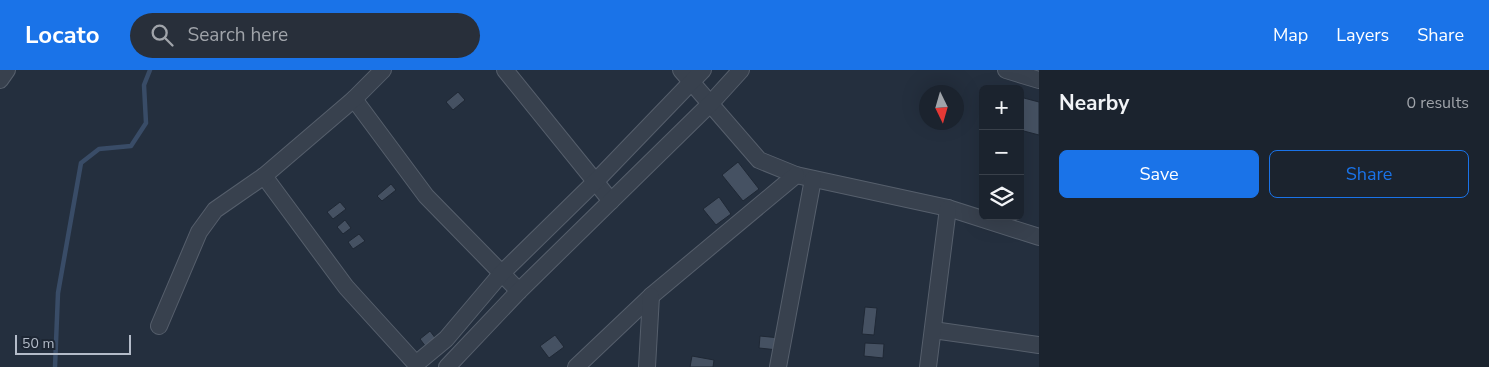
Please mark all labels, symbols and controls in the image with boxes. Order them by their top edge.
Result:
search box [130,13,480,58]
text: Locato [25,19,100,51]
icon: search [148,21,176,49]
text: Search here [188,22,288,48]
text: Map [1273,23,1308,47]
text: Layers [1336,23,1389,47]
text: Share [1417,23,1464,47]
north arrow [919,85,964,130]
map controls [979,85,1024,220]
button: + [979,85,1024,130]
text: Nearby [1059,89,1129,117]
text: 0 results [1407,92,1469,114]
button: − [979,130,1024,175]
button: Save [1059,150,1259,198]
button: Share [1269,150,1469,198]
button: layers [979,175,1024,220]
scale bar [15,332,131,355]
text: 50 m [22,334,54,353]

